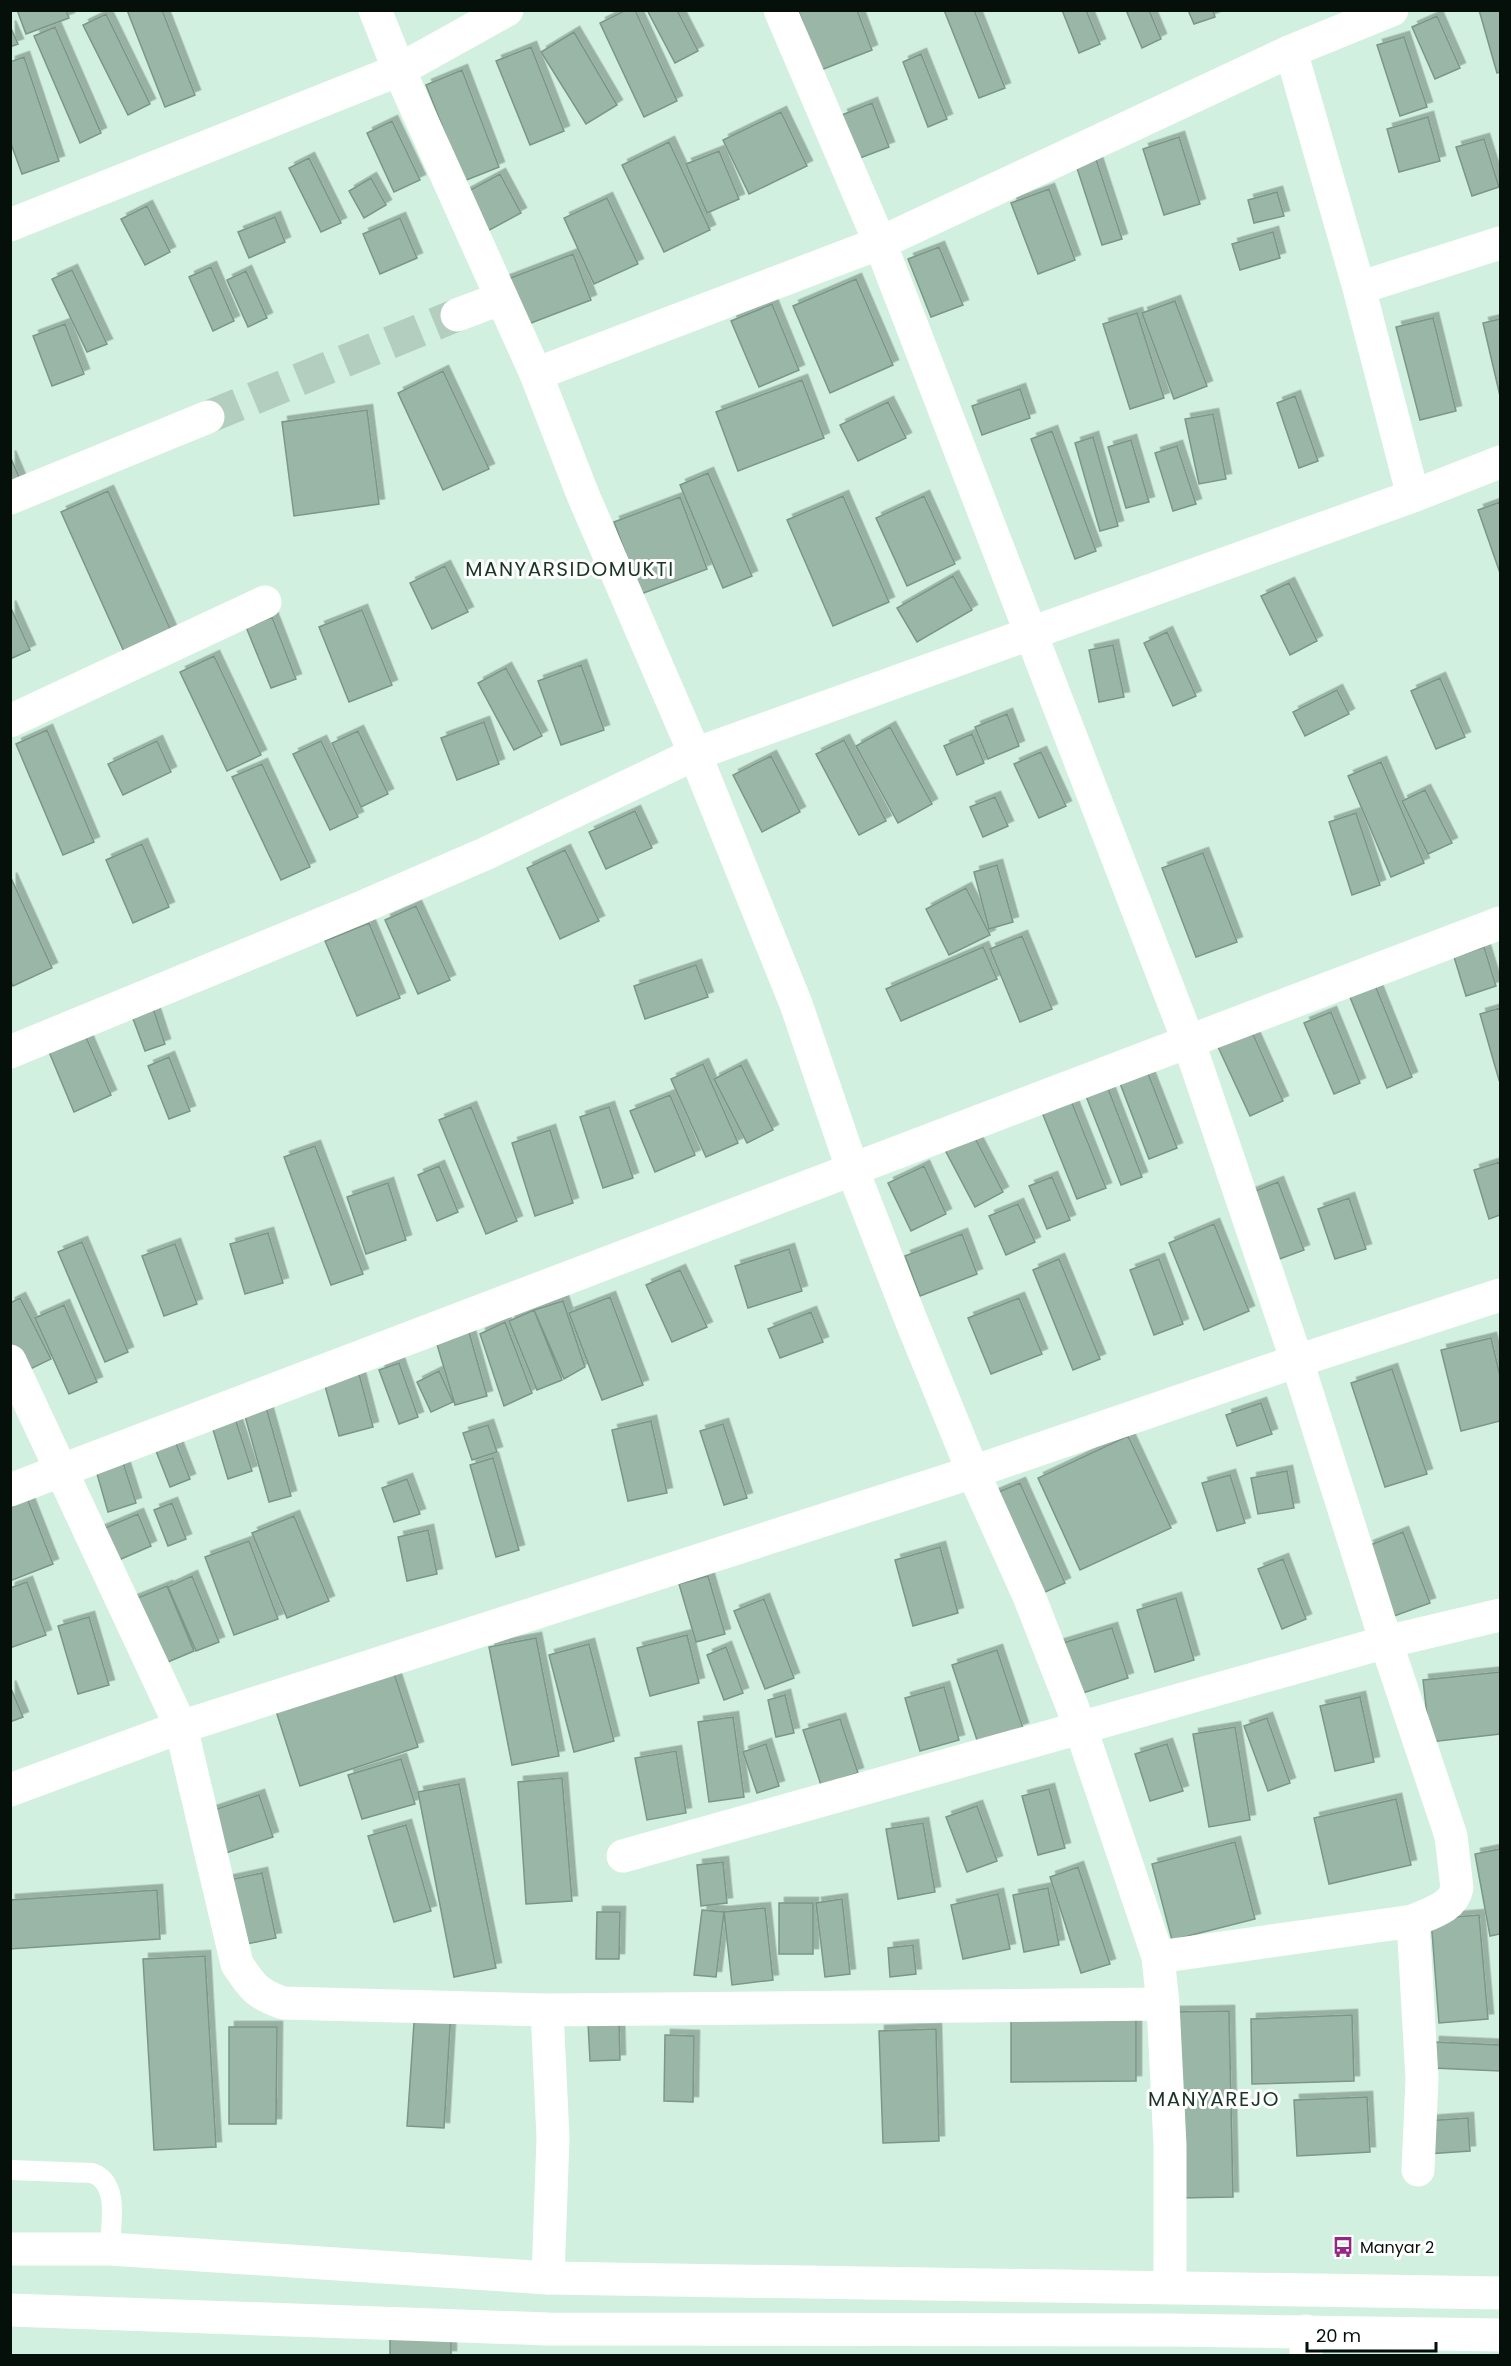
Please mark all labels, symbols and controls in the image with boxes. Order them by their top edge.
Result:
district label: MANYARSIDOMUKTI [465,555,675,583]
district label: MANYAREJO [1148,2085,1280,2113]
bus stop icon: Manyar 2 [1331,2235,1355,2259]
place label: Manyar 2 [1360,2236,1434,2259]
scale bar [1307,2315,1436,2353]
text: 20 m [1316,2323,1361,2348]

